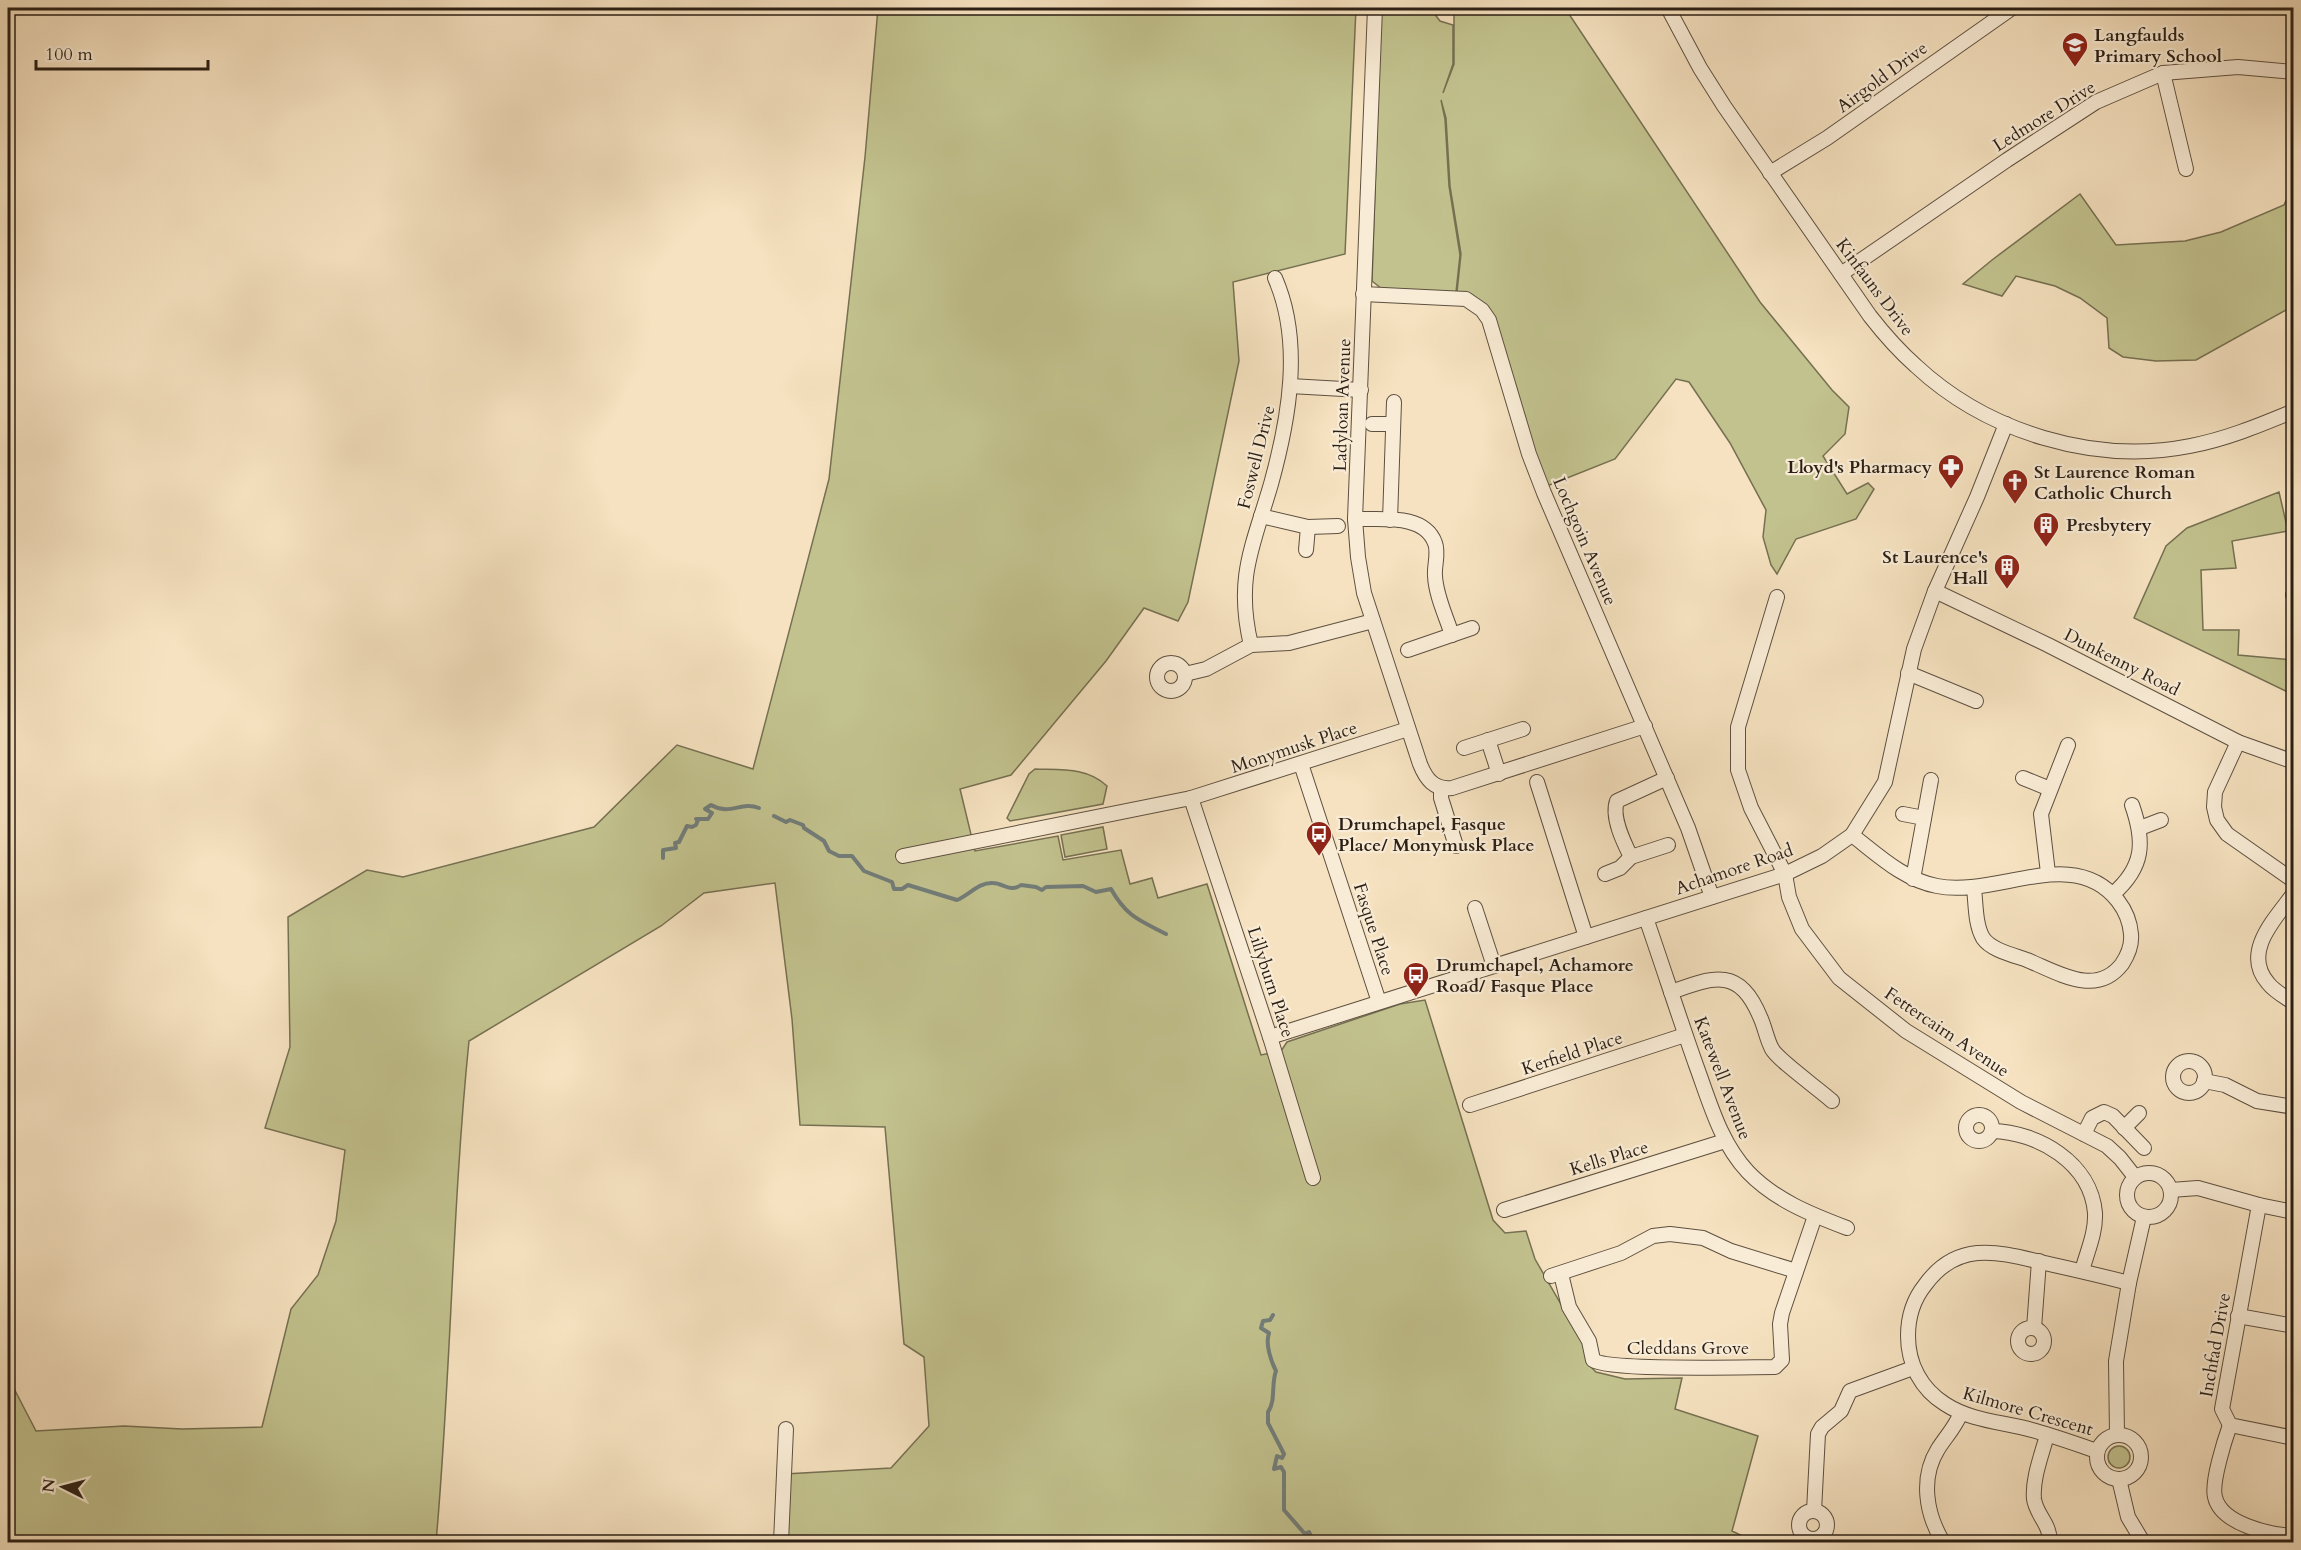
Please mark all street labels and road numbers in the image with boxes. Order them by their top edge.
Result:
street label: Airgold Drive [1832,36,1933,119]
street label: Ledmore Drive [1988,75,2100,158]
street label: Kinfauns Drive [1830,233,1920,341]
street label: Ladyloan Avenue [1328,338,1357,472]
street label: Foswell Drive [1232,403,1281,512]
street label: Lochgoin Avenue [1546,473,1623,609]
street label: Dunkenny Road [2060,623,2184,703]
street label: Monymusk Place [1228,715,1361,780]
street label: Achamore Road [1672,838,1797,901]
street label: Fasque Place [1347,880,1400,979]
street label: Lillyburn Place [1241,924,1300,1041]
street label: Fettercairn Avenue [1879,981,2014,1083]
street label: Katewell Avenue [1688,1013,1757,1143]
street label: Kerfield Place [1518,1025,1626,1082]
street label: Kells Place [1567,1135,1652,1182]
street label: Inchfad Drive [2194,1291,2237,1399]
street label: Cleddans Grove [1627,1336,1749,1361]
street label: Kilmore Crescent [1960,1381,2096,1442]

